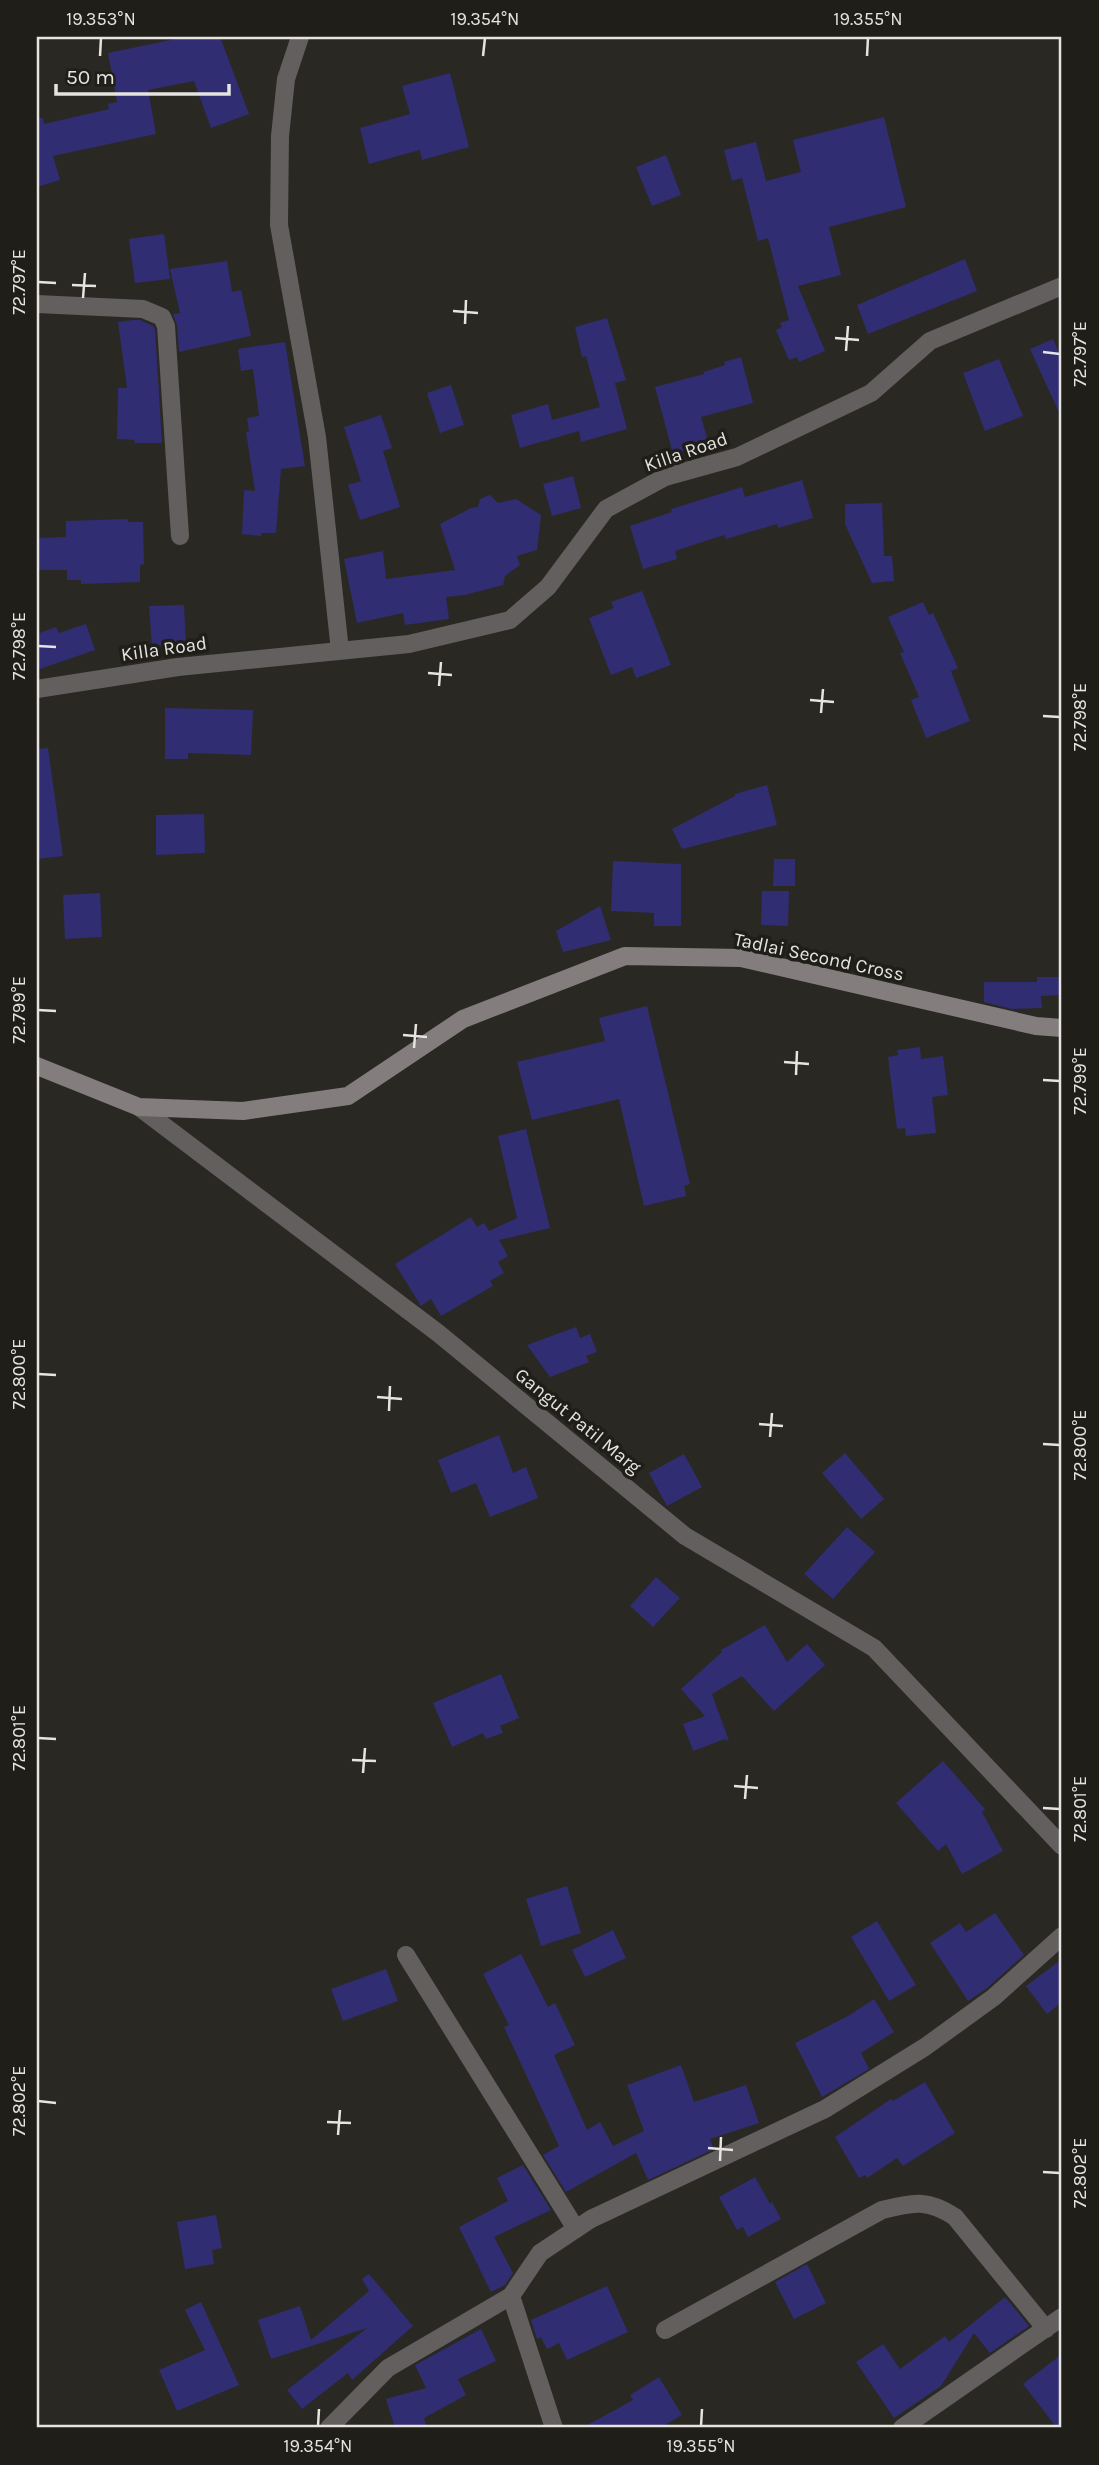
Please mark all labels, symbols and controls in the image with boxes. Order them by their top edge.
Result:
text: 19.353°N [66,8,136,30]
text: 19.354°N [451,8,519,30]
text: 19.355°N [834,8,903,30]
scale bar [56,52,229,96]
text: 50 m [66,65,115,89]
text: 72.797°E [8,249,30,315]
text: 72.797°E [1069,321,1091,387]
street label: Killa Road [641,428,731,476]
text: 72.798°E [8,612,30,680]
street label: Killa Road [120,632,208,666]
text: 72.798°E [1069,683,1091,751]
street label: Tadlai Second Cross [732,928,906,986]
text: 72.799°E [8,976,30,1044]
text: 72.799°E [1069,1047,1091,1115]
text: 72.800°E [8,1339,30,1409]
street label: Gangut Patil Marg [511,1364,646,1479]
text: 72.800°E [1069,1410,1091,1480]
text: 72.801°E [8,1705,30,1771]
text: 72.801°E [1069,1776,1091,1842]
text: 72.802°E [8,2066,30,2136]
text: 72.802°E [1069,2138,1091,2208]
text: 19.354°N [284,2435,352,2457]
text: 19.355°N [667,2435,736,2457]

